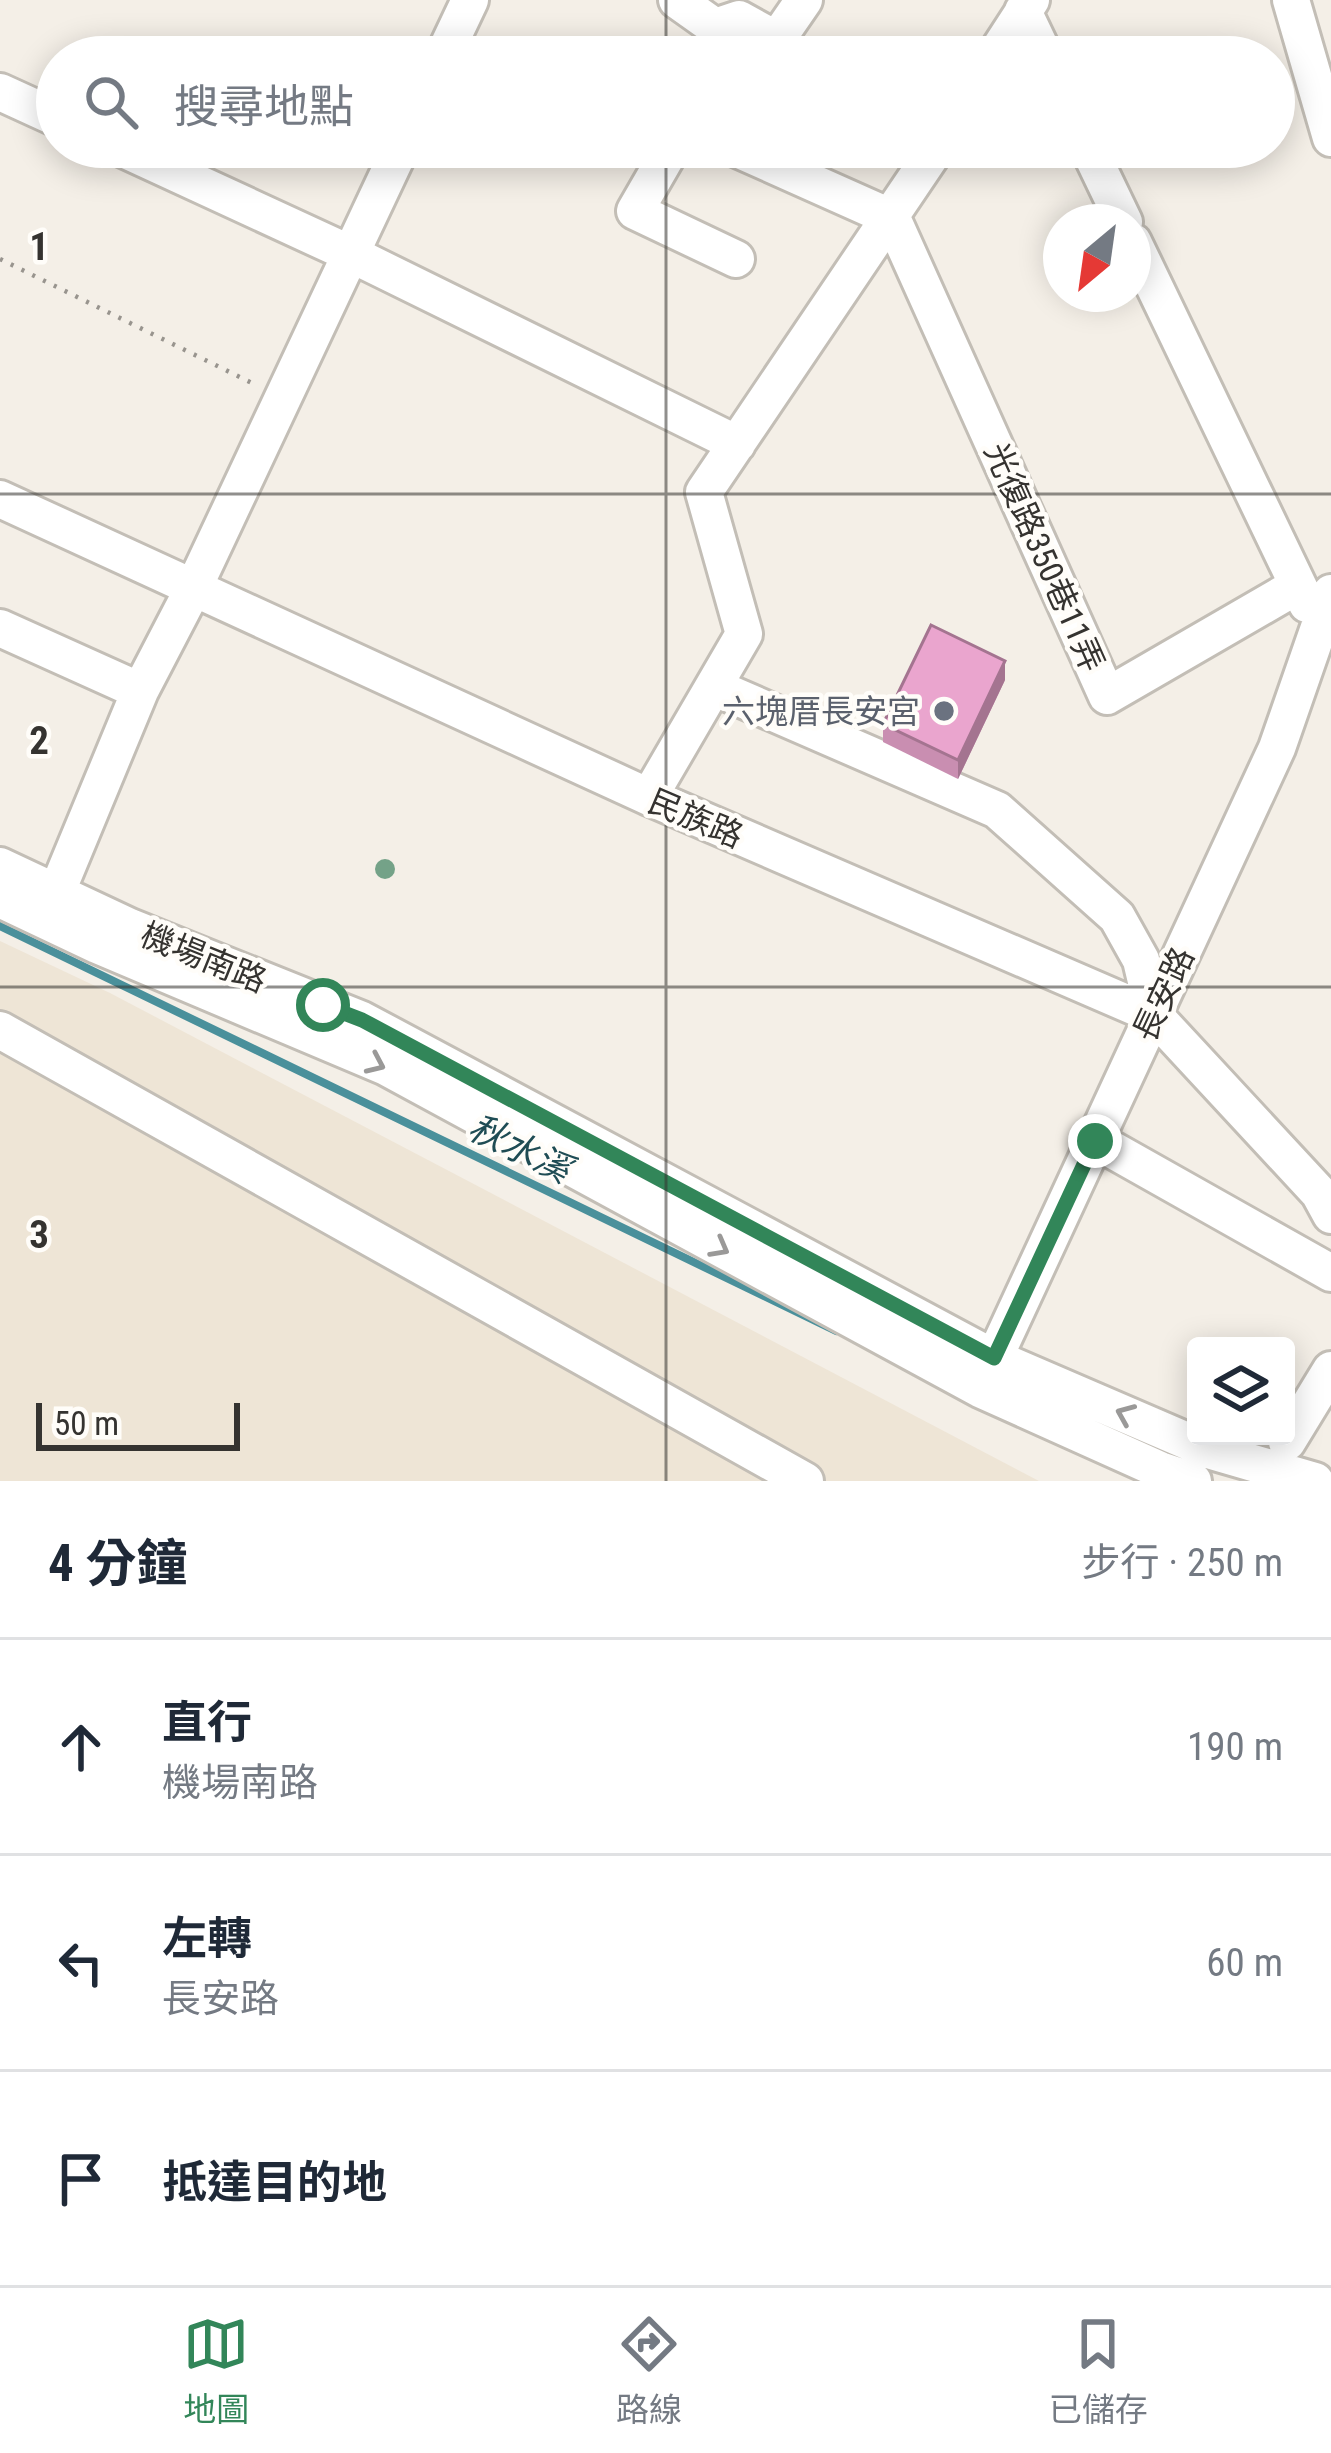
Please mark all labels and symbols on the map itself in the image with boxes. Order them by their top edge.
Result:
north arrow [1043,204,1151,312]
text: 1 [29,224,49,270]
street label: 光復路350巷11弄 [977,437,1112,678]
place label: 六塊厝長安宮 [722,692,920,731]
marker: 六塊厝長安宮 [931,698,957,724]
text: 2 [29,718,49,764]
street label: 民族路 [643,781,749,856]
street label: 機場南路 [135,915,272,1000]
street label: 長安路 [1125,941,1202,1047]
route start [296,978,350,1032]
one-way arrow [364,1049,386,1073]
water label: 秋水溪 [462,1106,582,1194]
route end [1068,1114,1122,1168]
text: 3 [29,1212,49,1258]
one-way arrow [707,1234,728,1257]
scale bar [36,1397,240,1450]
one-way arrow [1116,1405,1138,1429]

